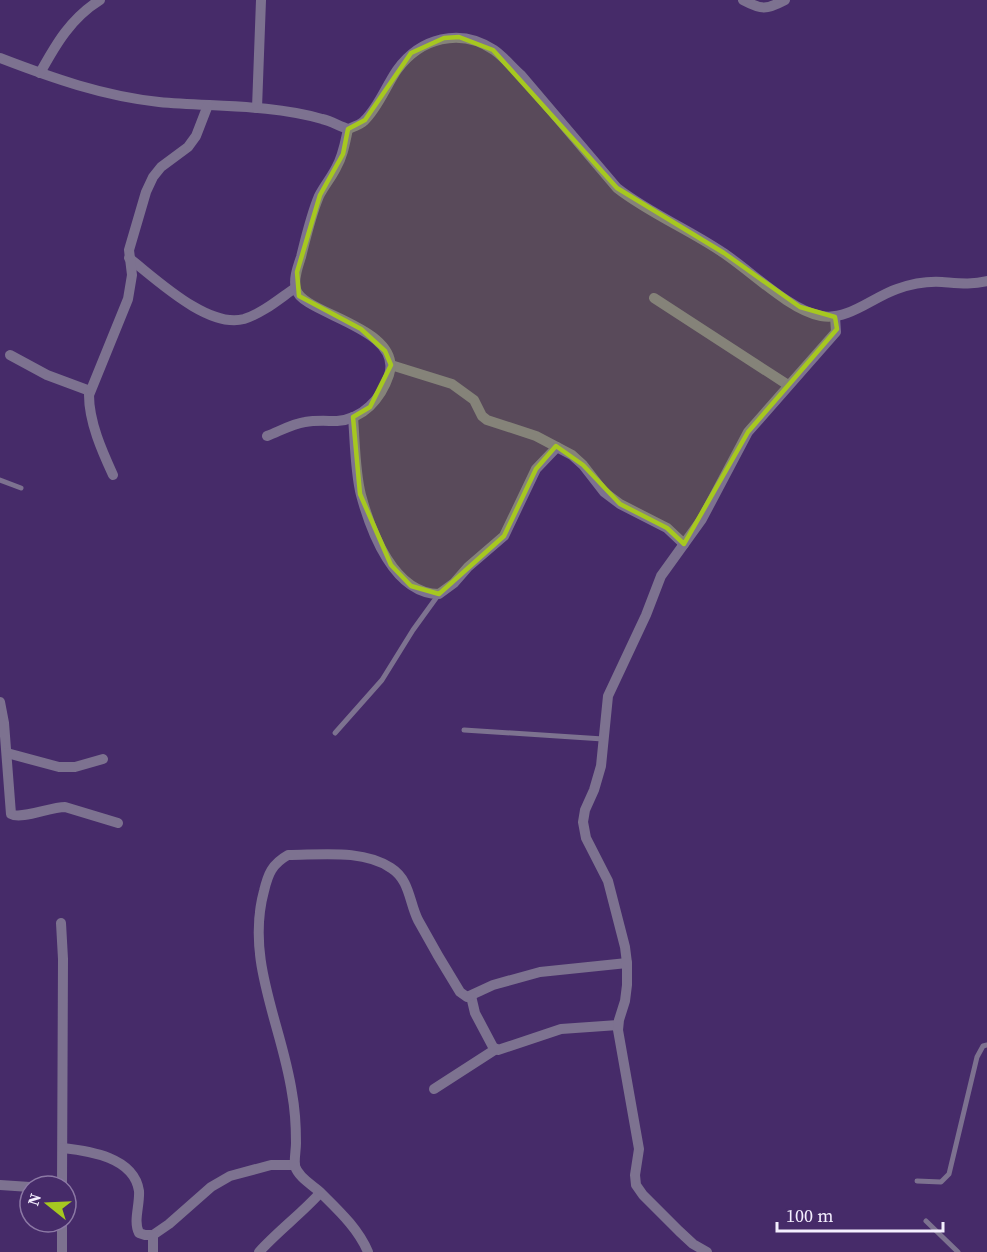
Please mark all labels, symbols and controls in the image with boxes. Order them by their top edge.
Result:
north arrow [18,1174,78,1234]
text: N [21,1190,46,1208]
scale bar [777,1195,944,1233]
text: 100 m [786,1203,833,1228]

